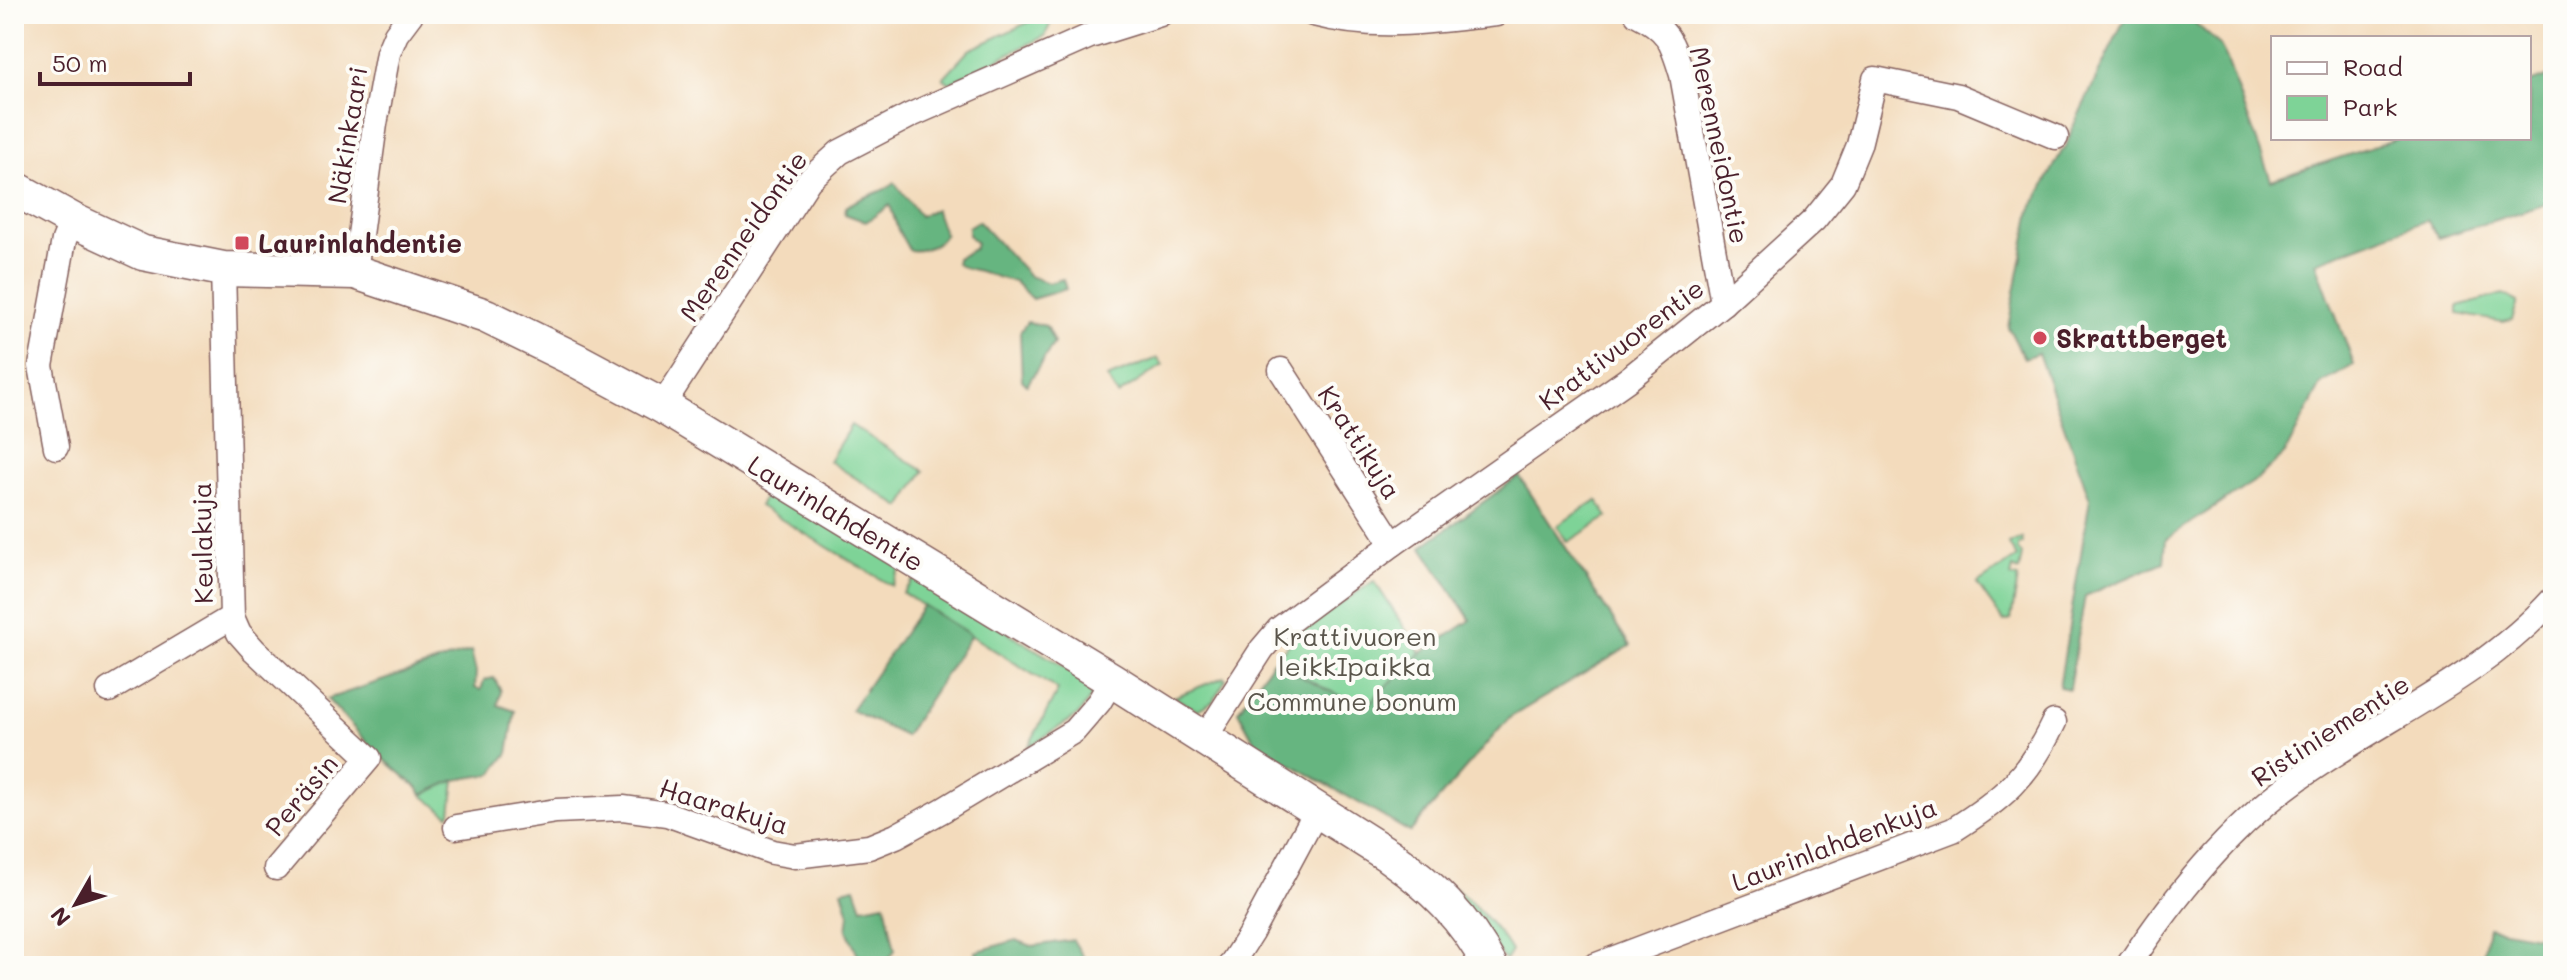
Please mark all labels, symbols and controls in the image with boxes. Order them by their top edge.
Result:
scale bar [40,36,190,86]
legend [2271,36,2531,140]
street label: Merenneidontie [1683,43,1757,247]
text: 50 m [52,47,108,78]
text: Road [2343,51,2403,82]
street label: Näkinkaari [319,64,375,206]
text: Park [2343,91,2397,122]
street label: Merenneidontie [672,144,814,328]
place label: Laurinlahdentie [258,226,462,260]
marker: Laurinlahdentie [233,234,251,252]
street label: Krattivuorentie [1532,271,1710,417]
place label: Skrattberget [2056,321,2227,355]
marker: Skrattberget [2031,329,2049,347]
street label: Krattikuja [1311,379,1409,505]
street label: Laurinlahdentie [742,447,930,579]
street label: Keulakuja [184,482,220,604]
park label: Krattivuoren leikkIpaikka [1274,619,1436,683]
street label: Ristiniementie [2244,666,2416,794]
park label: Commune bonum [1247,684,1457,718]
street label: Peräsin [257,747,345,843]
street label: Haarakuja [655,770,793,842]
street label: Laurinlahdenkuja [1727,789,1941,899]
north arrow [36,864,116,944]
text: N [44,901,77,933]

